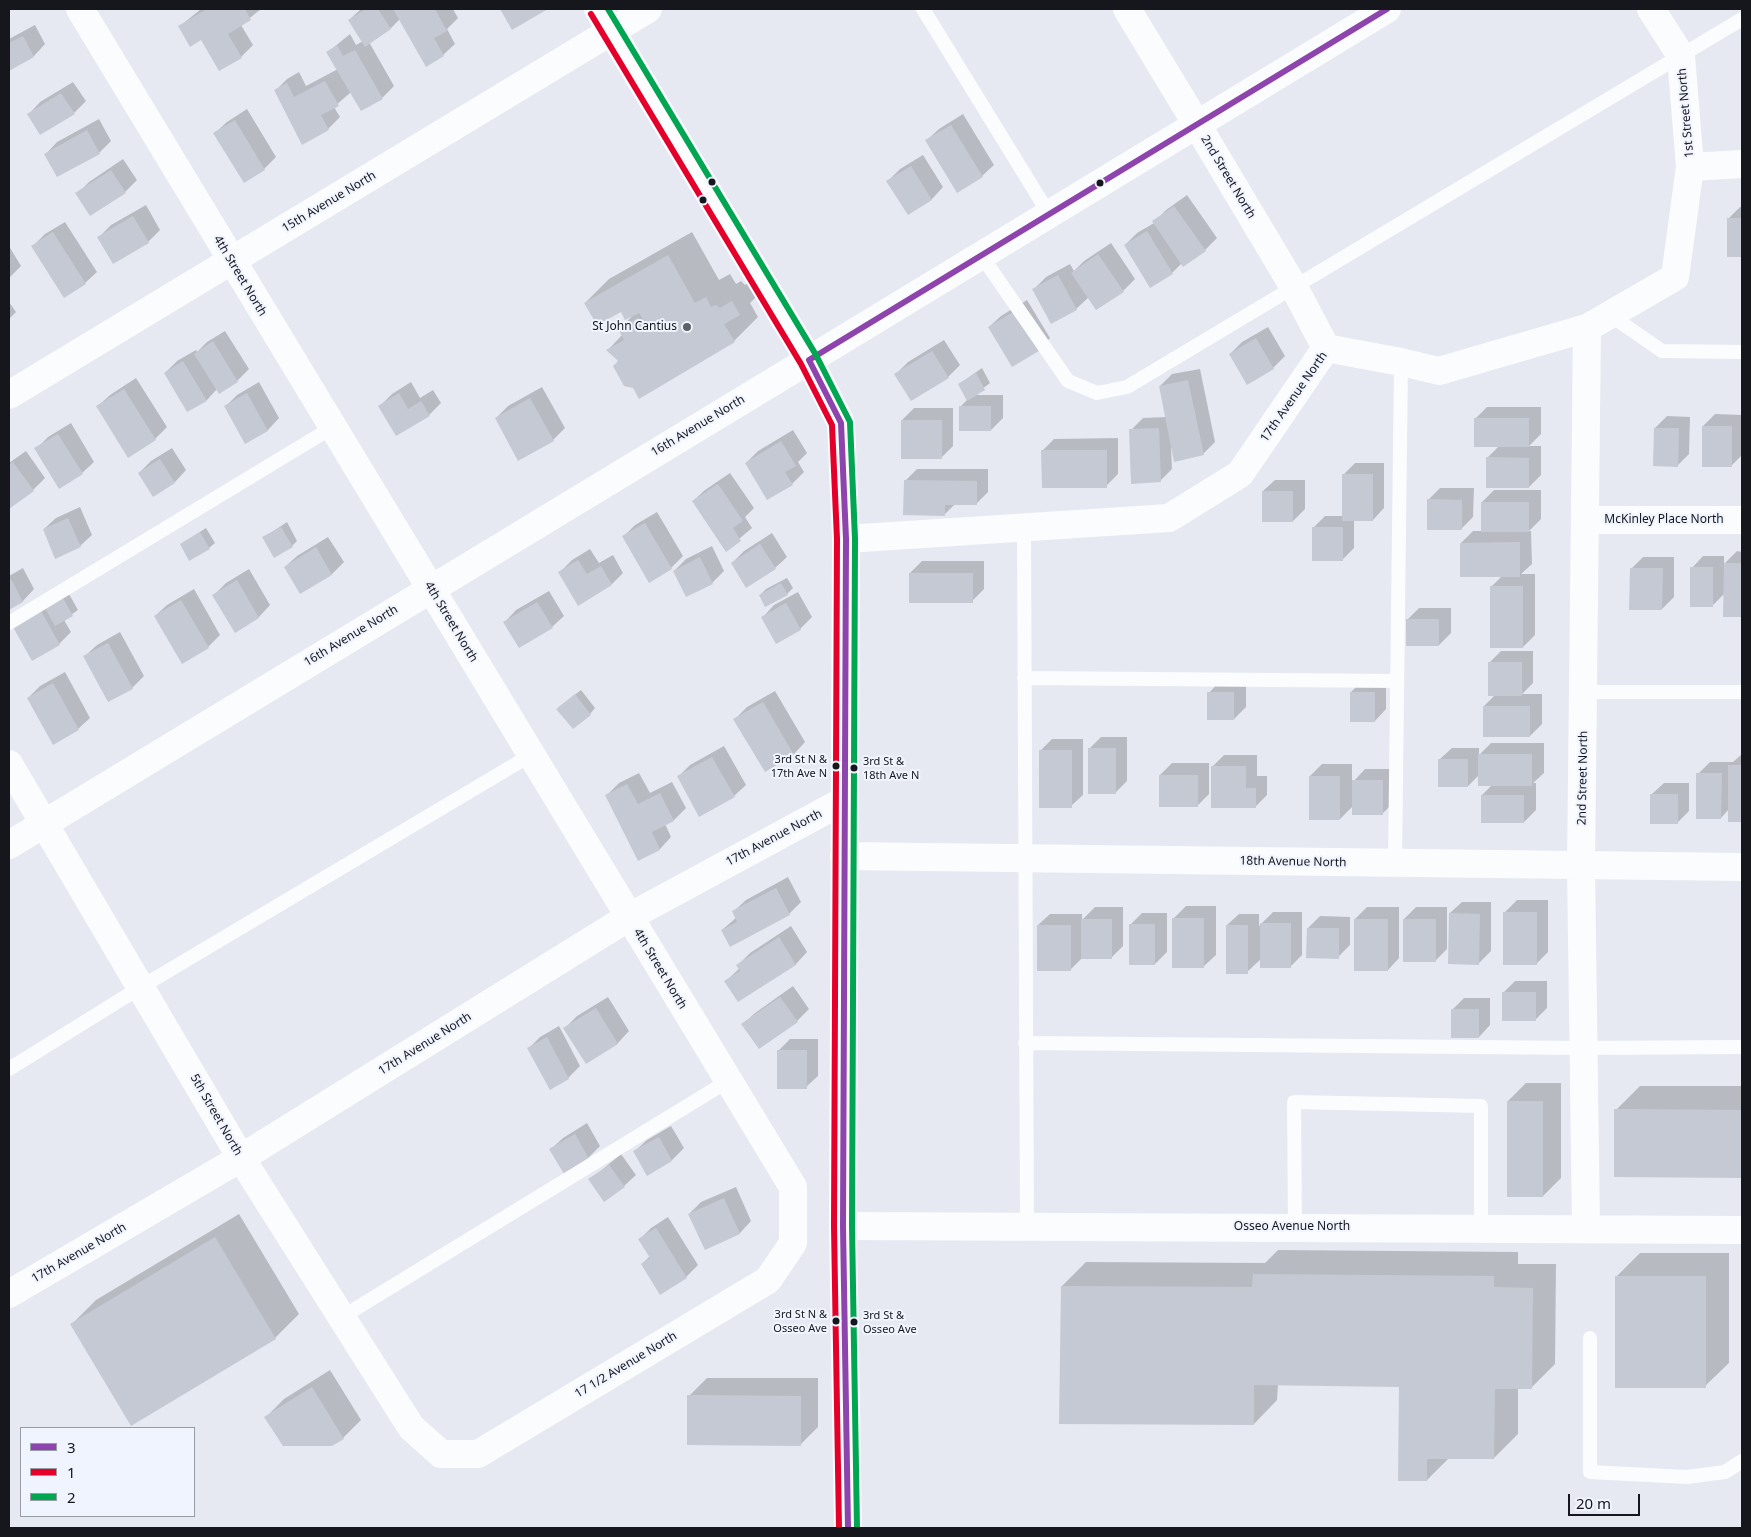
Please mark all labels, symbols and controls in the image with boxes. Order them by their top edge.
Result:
street label: 1st Street North [1675,68,1697,158]
street label: 2nd Street North [1197,133,1259,221]
street label: 15th Avenue North [279,168,379,236]
unlabelled marker [707,177,717,187]
unlabelled marker [1095,178,1105,188]
unlabelled marker [698,195,708,205]
street label: 4th Street North [210,233,270,319]
place label: St John Cantius [592,320,677,334]
marker: St John Cantius [681,321,693,333]
street label: 17th Avenue North [1257,349,1331,445]
street label: 16th Avenue North [648,392,748,460]
street label: McKinley Place North [1604,513,1724,527]
street label: 4th Street North [421,579,481,665]
street label: 16th Avenue North [301,602,401,670]
street label: 2nd Street North [1575,731,1591,825]
place label: 3rd St N & 17th Ave N [771,753,827,779]
place label: 3rd St & 18th Ave N [863,755,919,781]
marker: 3rd St N & 17th Ave N [831,761,841,771]
marker: 3rd St & 18th Ave N [849,763,859,773]
street label: 17th Avenue North [723,807,825,869]
street label: 18th Avenue North [1239,854,1347,870]
street label: 4th Street North [630,926,690,1012]
street label: 17th Avenue North [376,1010,474,1078]
street label: 5th Street North [187,1072,245,1158]
street label: 17th Avenue North [29,1220,129,1286]
street label: Osseo Avenue North [1234,1220,1350,1234]
place label: 3rd St N & Osseo Ave [773,1308,827,1334]
place label: 3rd St & Osseo Ave [863,1309,917,1335]
marker: 3rd St N & Osseo Ave [831,1316,841,1326]
marker: 3rd St & Osseo Ave [849,1317,859,1327]
street label: 17 1/2 Avenue North [572,1329,680,1401]
legend [20,1427,195,1517]
text: 3 [67,1437,76,1457]
text: 1 [67,1462,76,1482]
scale bar [1571,1484,1644,1516]
text: 2 [67,1487,76,1507]
text: 20 m [1576,1493,1611,1513]

